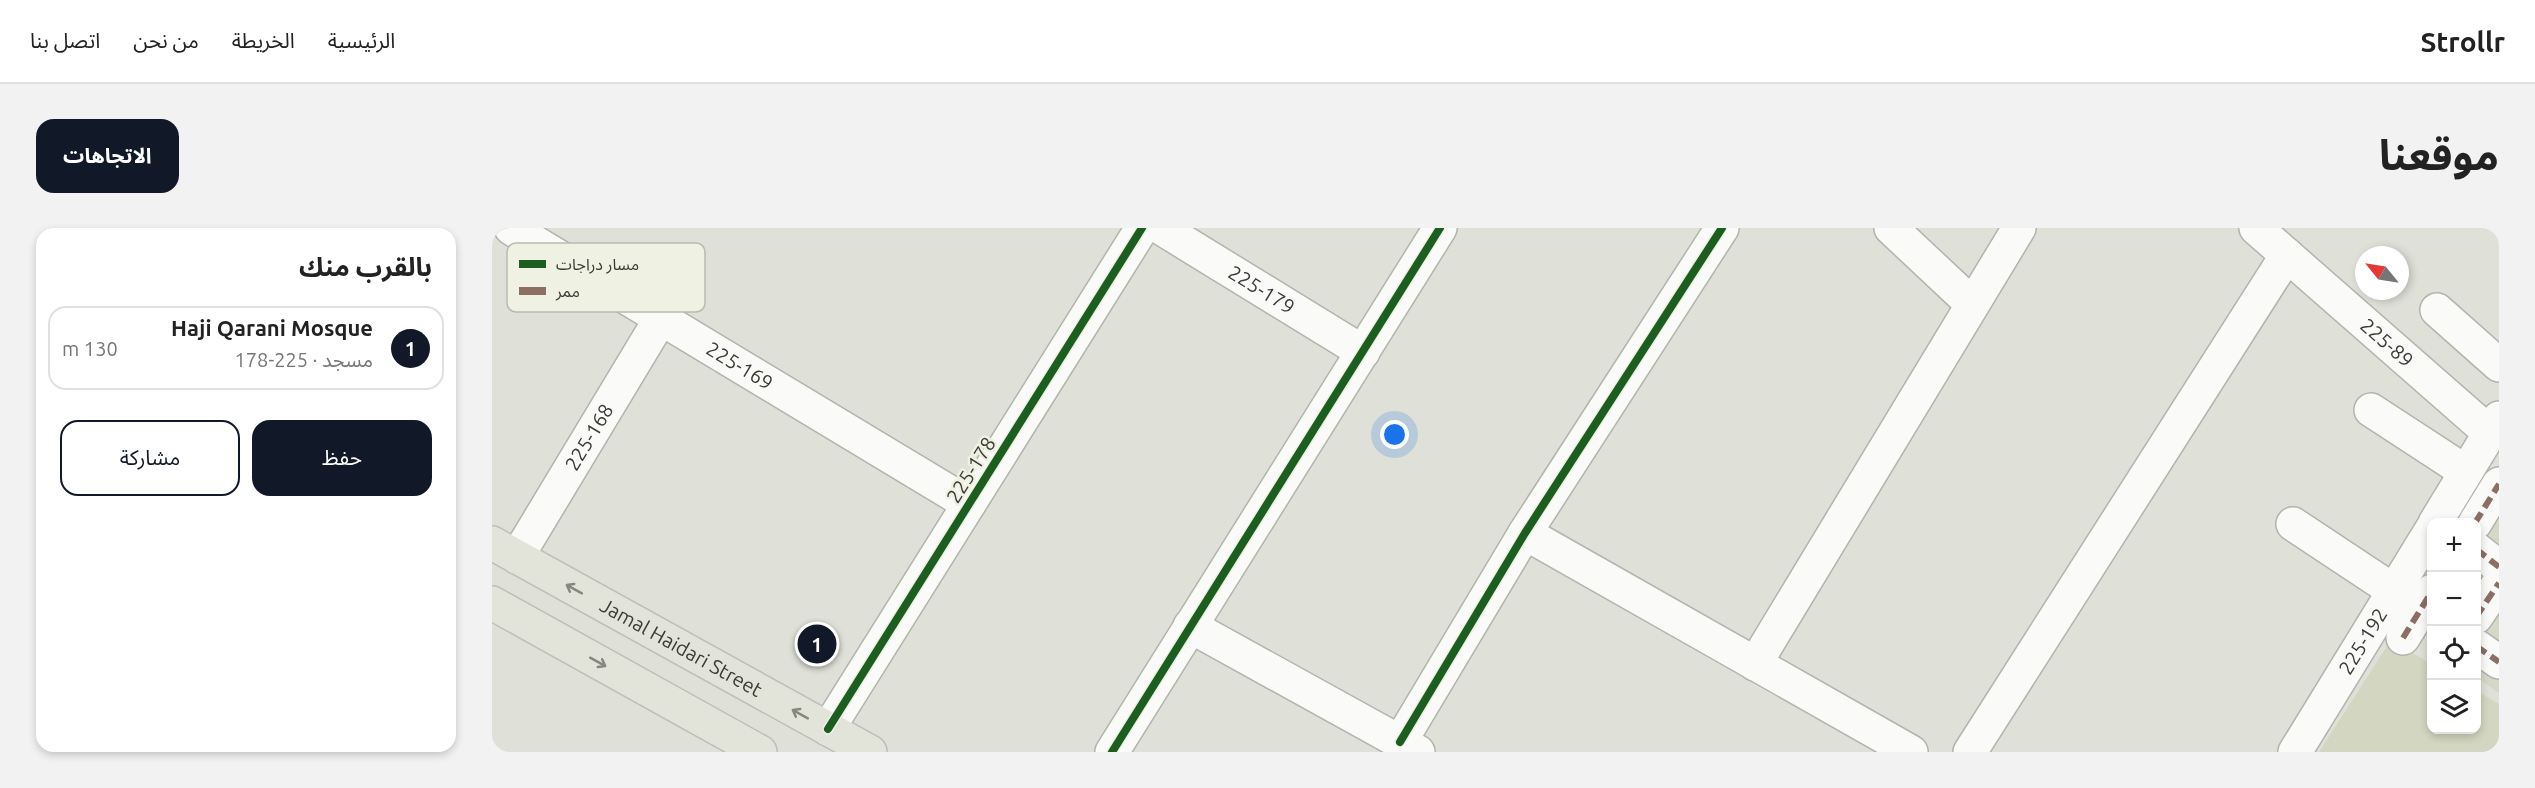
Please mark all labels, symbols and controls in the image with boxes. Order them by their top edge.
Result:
text: Strollr [2420,26,2505,57]
text: اتصل بنا [30,28,100,52]
text: من نحن [133,28,199,52]
text: الخريطة [232,28,295,52]
text: الرئيسية [328,28,395,52]
button: الاتجاهات [36,119,179,193]
text: موقعنا [2379,131,2499,178]
legend [507,243,705,312]
north arrow [2355,246,2409,300]
text: بالقرب منك [299,252,432,281]
text: مسار دراجات [556,255,639,274]
street label: 225-179 [1225,260,1299,318]
text: ممر [555,282,580,301]
street label: 225-89 [2356,313,2418,371]
text: Haji Qarani Mosque [171,315,373,340]
text: 130 m [62,337,118,360]
text: 1 [405,337,416,360]
street label: 225-169 [703,337,777,394]
text: مسجد · 225-178 [235,348,373,371]
street label: 225-168 [560,399,618,474]
button: مشاركة [60,420,240,496]
button: حفظ [252,420,432,496]
your location [1380,420,1409,449]
street label: 225-178 [941,432,1000,507]
map controls [2427,518,2481,734]
button: + [2427,518,2481,572]
button: − [2427,572,2481,626]
one-way arrow [566,583,584,594]
street label: Jamal Haidari Street [596,593,766,701]
street label: 225-192 [2334,604,2392,678]
pin: 1 [798,622,836,666]
button: locate [2427,626,2481,680]
one-way arrow [589,656,606,668]
button: layers [2427,680,2481,734]
one-way arrow [792,707,809,719]

